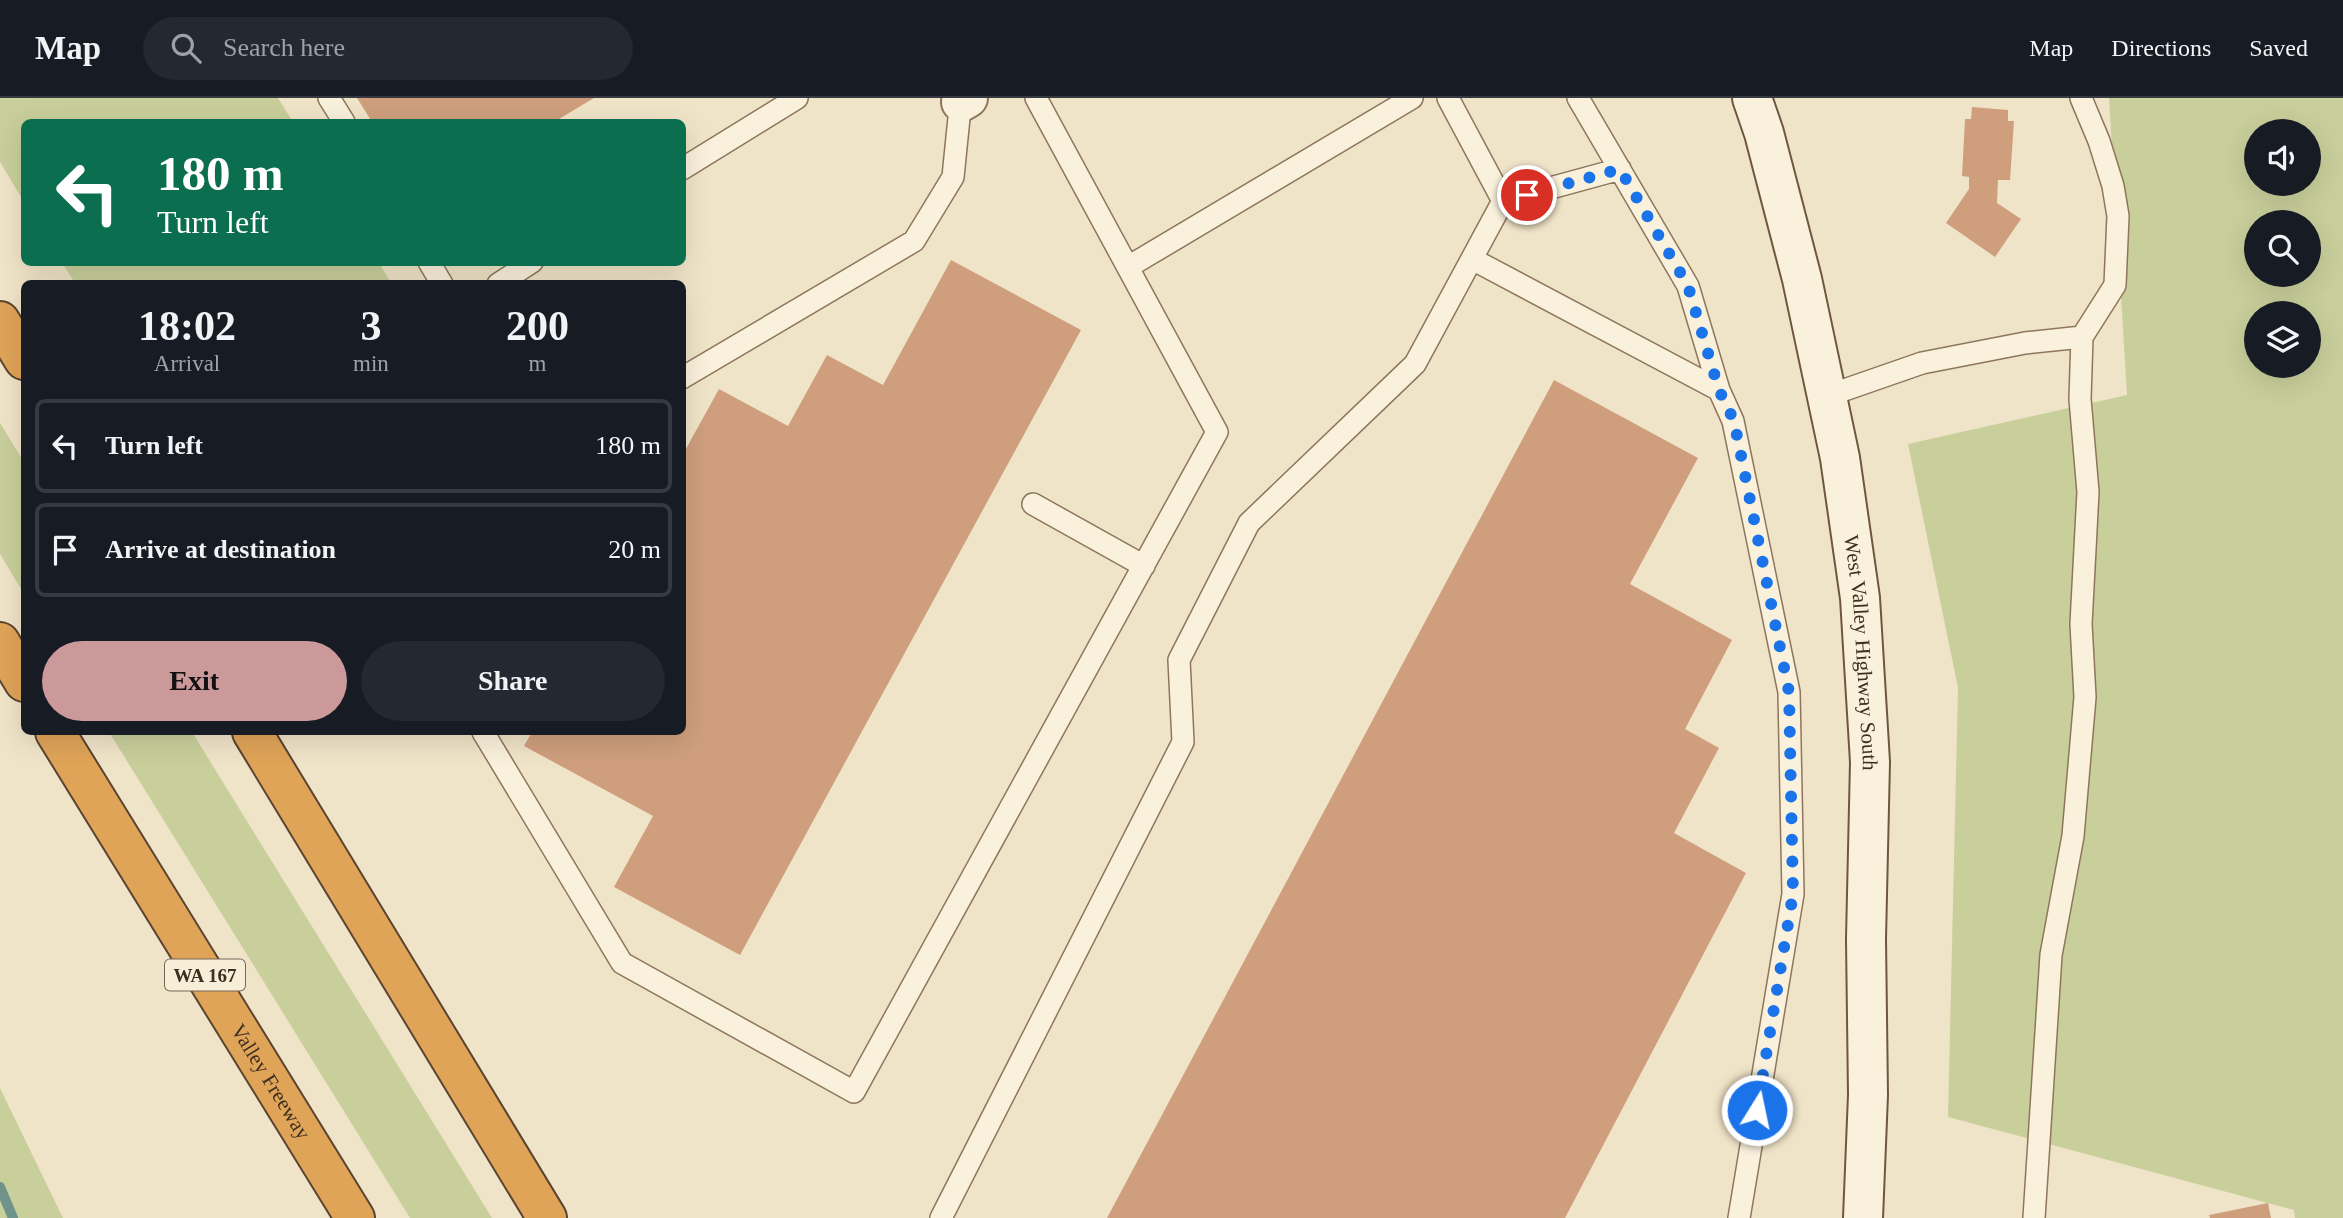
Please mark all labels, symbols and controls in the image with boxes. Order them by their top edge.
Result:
search box [143,17,633,80]
icon: search [167,29,205,67]
text: Map [35,30,101,66]
text: Search here [223,33,345,62]
text: Map [2029,35,2073,61]
text: Directions [2111,35,2211,61]
text: Saved [2249,35,2308,61]
map controls [2244,119,2321,378]
button: sound [2244,119,2321,196]
text: 180 m [157,146,284,201]
icon: left [42,147,133,238]
pin [1497,165,1557,225]
icon: arrive [1508,176,1546,214]
text: Turn left [157,204,269,240]
button: search [2244,210,2321,287]
button: layers [2244,301,2321,378]
text: 18:02 [138,303,236,349]
text: 3 [360,303,381,349]
text: 200 [506,303,569,349]
text: Arrival [154,351,220,376]
text: min [353,351,389,376]
text: m [528,351,546,376]
icon: left [46,427,84,465]
text: Turn left [105,431,203,460]
text: 180 m [595,431,661,460]
icon: arrive [46,531,84,569]
street label: West Valley Highway South [1839,533,1882,771]
text: Arrive at destination [105,535,336,564]
text: 20 m [608,535,661,564]
button: Exit [42,641,347,721]
button: Share [361,641,665,721]
road number: WA 167 [165,960,245,990]
street label: Valley Freeway [226,1020,316,1144]
position arrow [1720,1073,1794,1147]

